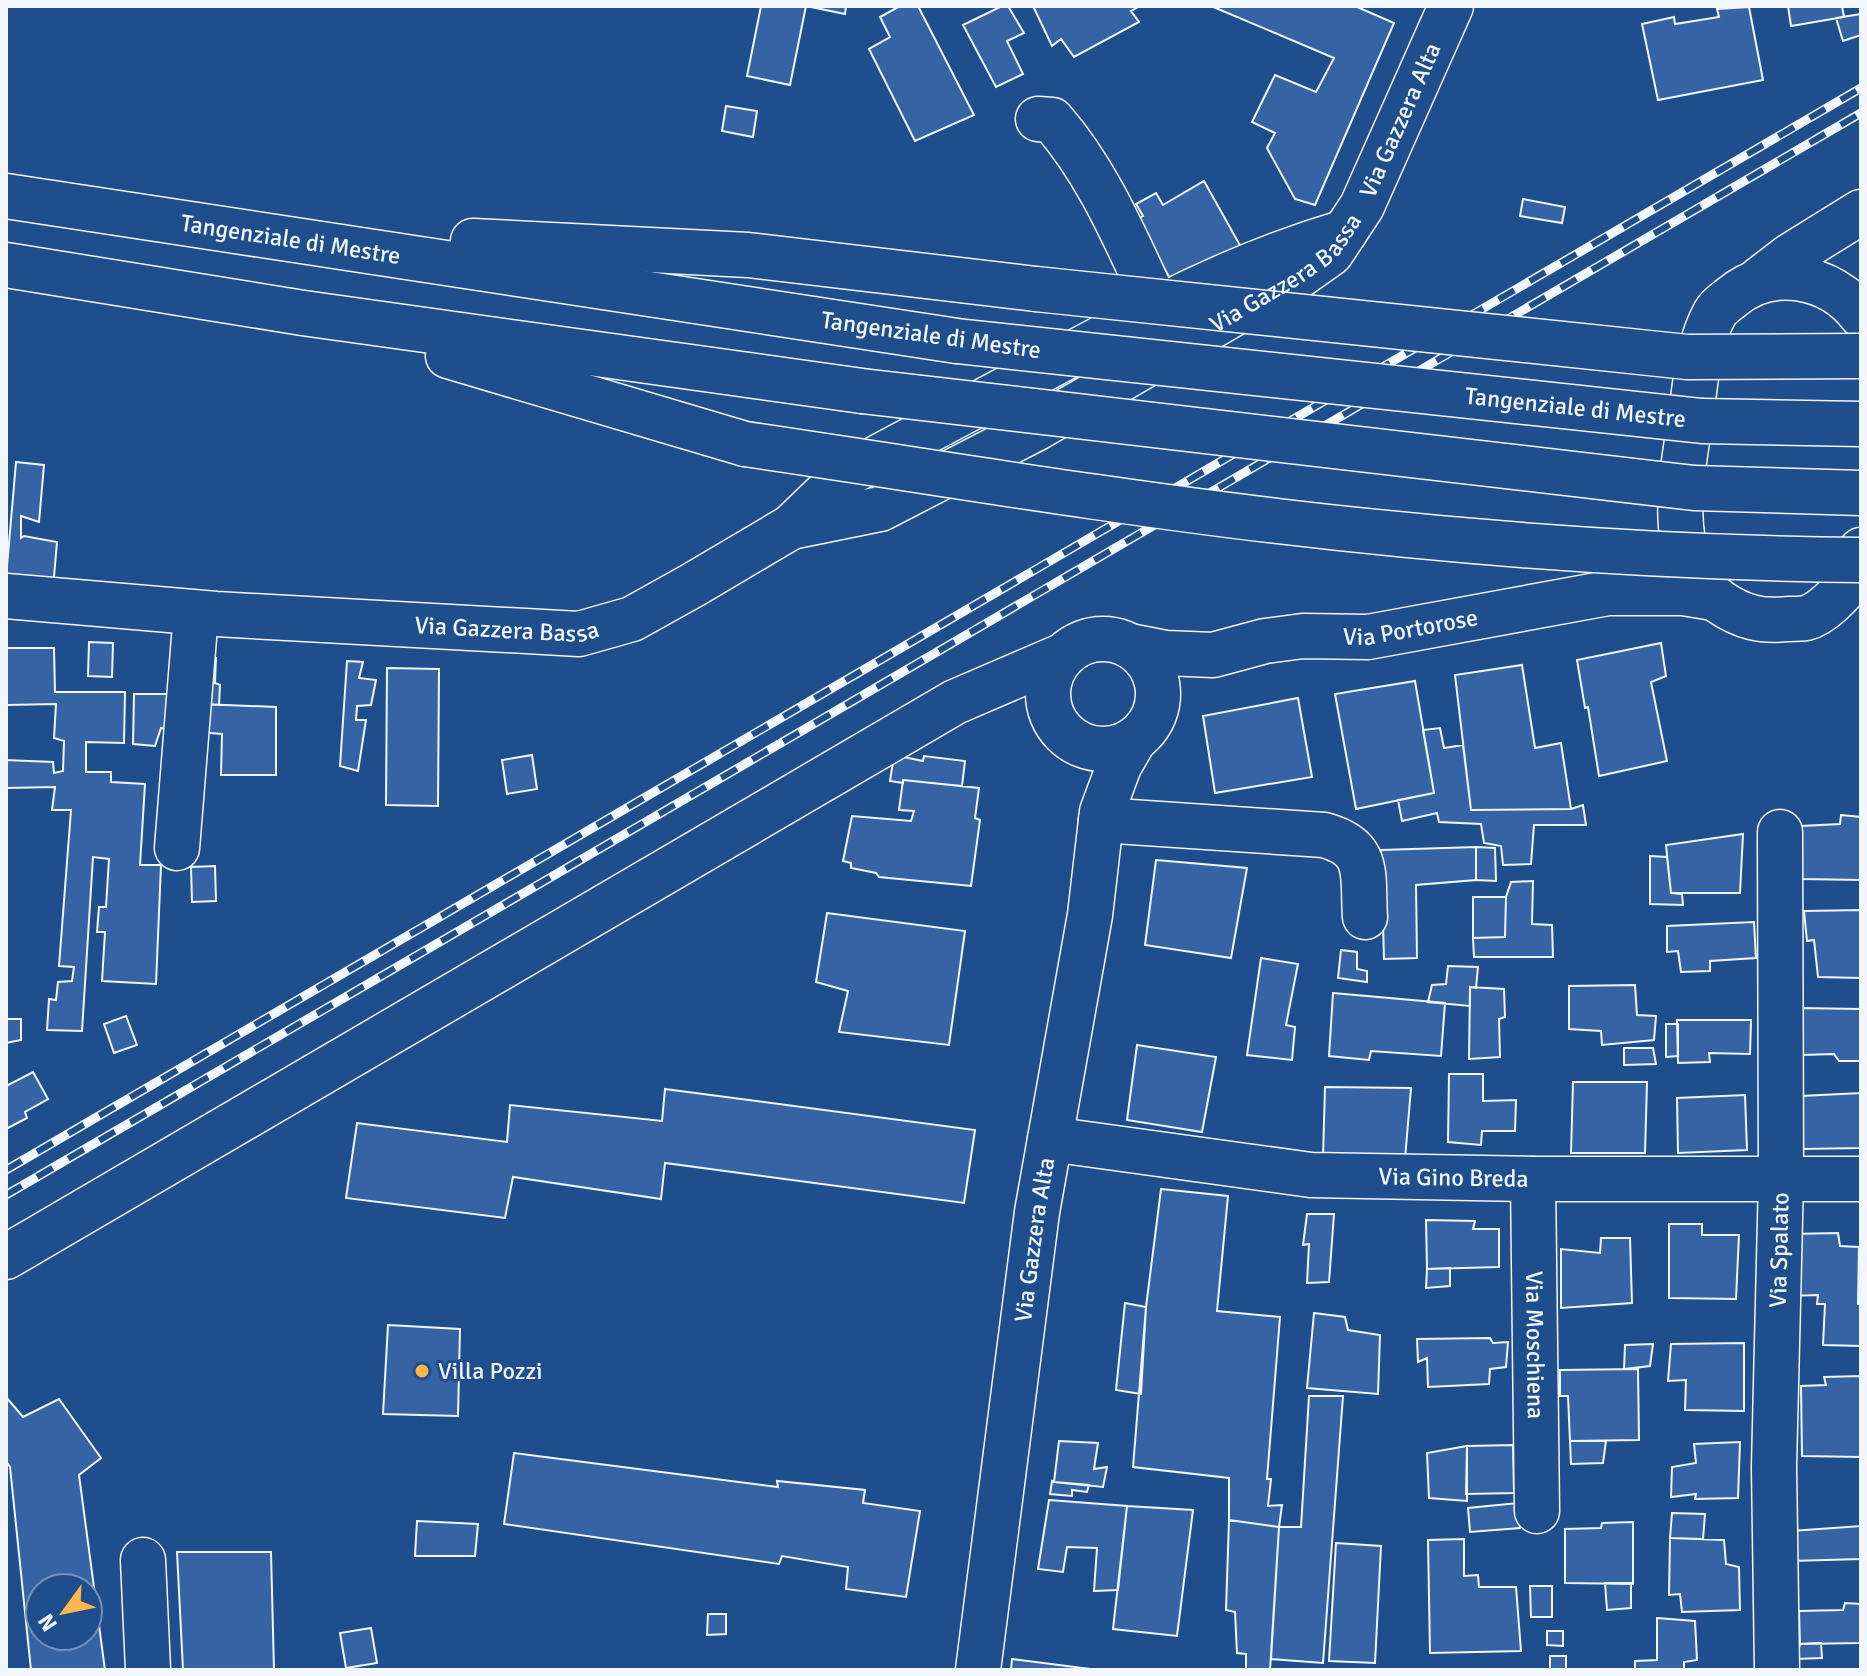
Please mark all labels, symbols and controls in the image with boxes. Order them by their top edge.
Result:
street label: Via Gazzera Alta [1353,38,1448,202]
street label: Tangenziale di Mestre [179,208,403,271]
street label: Via Gazzera Bassa [1204,208,1368,339]
street label: Tangenziale di Mestre [819,305,1043,365]
street label: Tangenziale di Mestre [1464,381,1687,434]
street label: Via Portorose [1343,602,1480,653]
street label: Via Gazzera Bassa [414,610,602,649]
street label: Via Gazzera Alta [1008,1155,1061,1324]
street label: Via Gino Breda [1378,1161,1529,1194]
street label: Via Spalato [1763,1192,1796,1308]
street label: Via Moschiena [1519,1271,1551,1419]
place label: Villa Pozzi [438,1356,543,1386]
marker: Villa Pozzi [413,1362,431,1380]
north arrow [24,1572,104,1652]
text: N [32,1609,63,1636]

